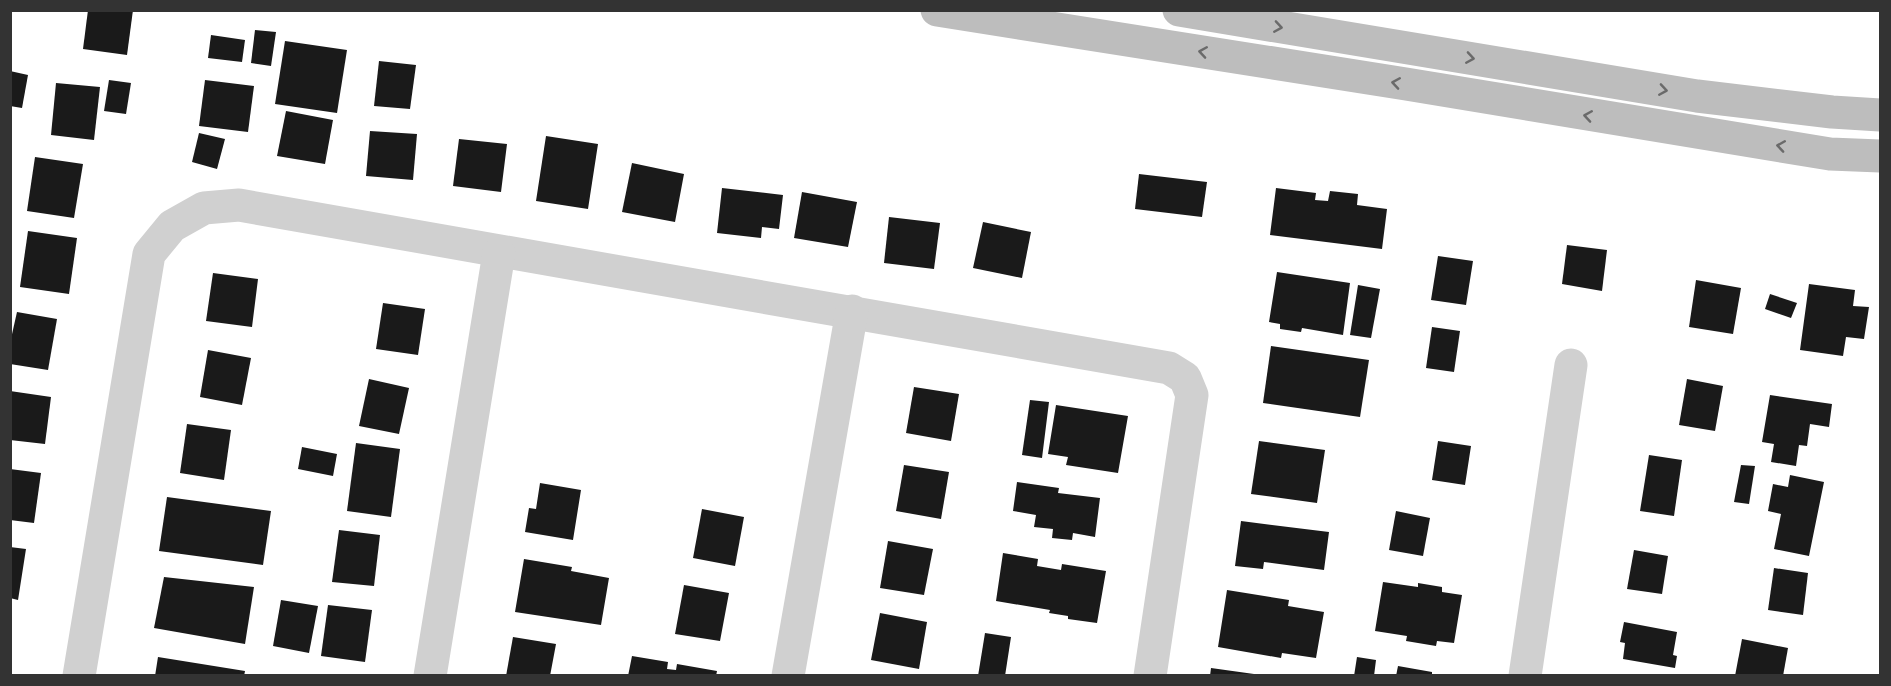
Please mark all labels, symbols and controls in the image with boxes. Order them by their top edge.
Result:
one-way arrow [1273,20,1283,32]
one-way arrow [1199,47,1208,59]
one-way arrow [1466,52,1475,64]
one-way arrow [1391,77,1401,89]
one-way arrow [1657,83,1667,96]
one-way arrow [1583,110,1593,122]
one-way arrow [1776,141,1785,153]

